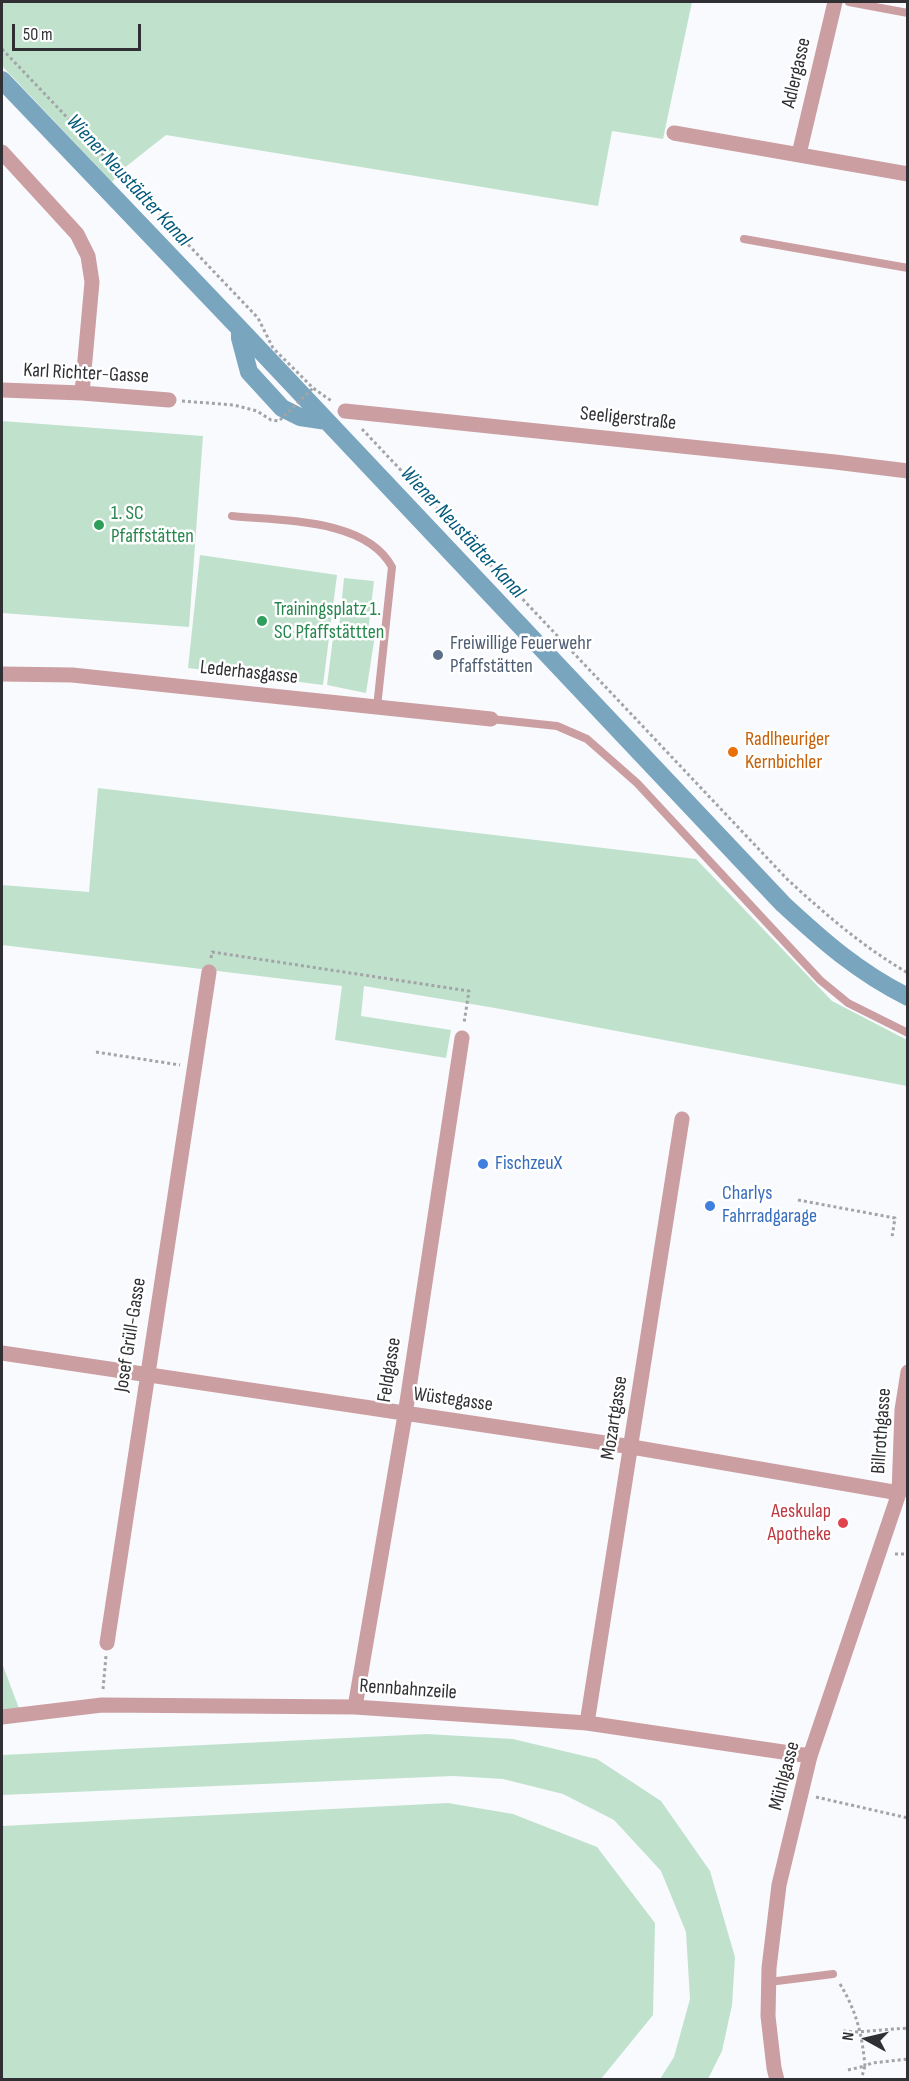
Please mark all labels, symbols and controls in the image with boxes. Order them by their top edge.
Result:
scale bar [15,12,144,50]
text: 50 m [23,24,53,45]
street label: Adlergasse [777,36,817,110]
water label: Wiener Neustädter Kanal [60,110,196,252]
street label: Karl Richter-Gasse [23,359,149,389]
street label: Seeligerstraße [579,402,677,436]
water label: Wiener Neustädter Kanal [394,462,530,604]
place label: 1. SC Pfaffstätten [111,502,194,549]
marker: 1. SC Pfaffstätten [92,518,106,532]
place label: Trainingsplatz 1. SC Pfaffstättten [274,598,384,645]
marker: Trainingsplatz 1. SC Pfaffstättten [255,614,269,628]
place label: Freiwillige Feuerwehr Pfaffstätten [450,632,592,679]
marker: Freiwillige Feuerwehr Pfaffstätten [431,648,445,662]
street label: Lederhasgasse [199,656,299,690]
place label: Radlheuriger Kernbichler [745,728,830,775]
marker: Radlheuriger Kernbichler [726,745,740,759]
place label: FischzeuX [495,1152,562,1176]
marker: FischzeuX [476,1157,490,1171]
place label: Charlys Fahrradgarage [722,1182,817,1229]
marker: Charlys Fahrradgarage [703,1199,717,1213]
street label: Josef Grüll-Gasse [110,1276,152,1394]
street label: Feldgasse [373,1336,407,1404]
street label: Mozartgasse [597,1374,633,1462]
street label: Wüstegasse [412,1383,494,1417]
street label: Billrothgasse [867,1387,897,1475]
place label: Aeskulap Apotheke [767,1500,831,1547]
marker: Aeskulap Apotheke [836,1516,850,1530]
street label: Rennbahnzeile [358,1675,458,1705]
street label: Mühlgasse [764,1739,806,1813]
north arrow [837,2009,897,2069]
text: N [839,2031,859,2042]

